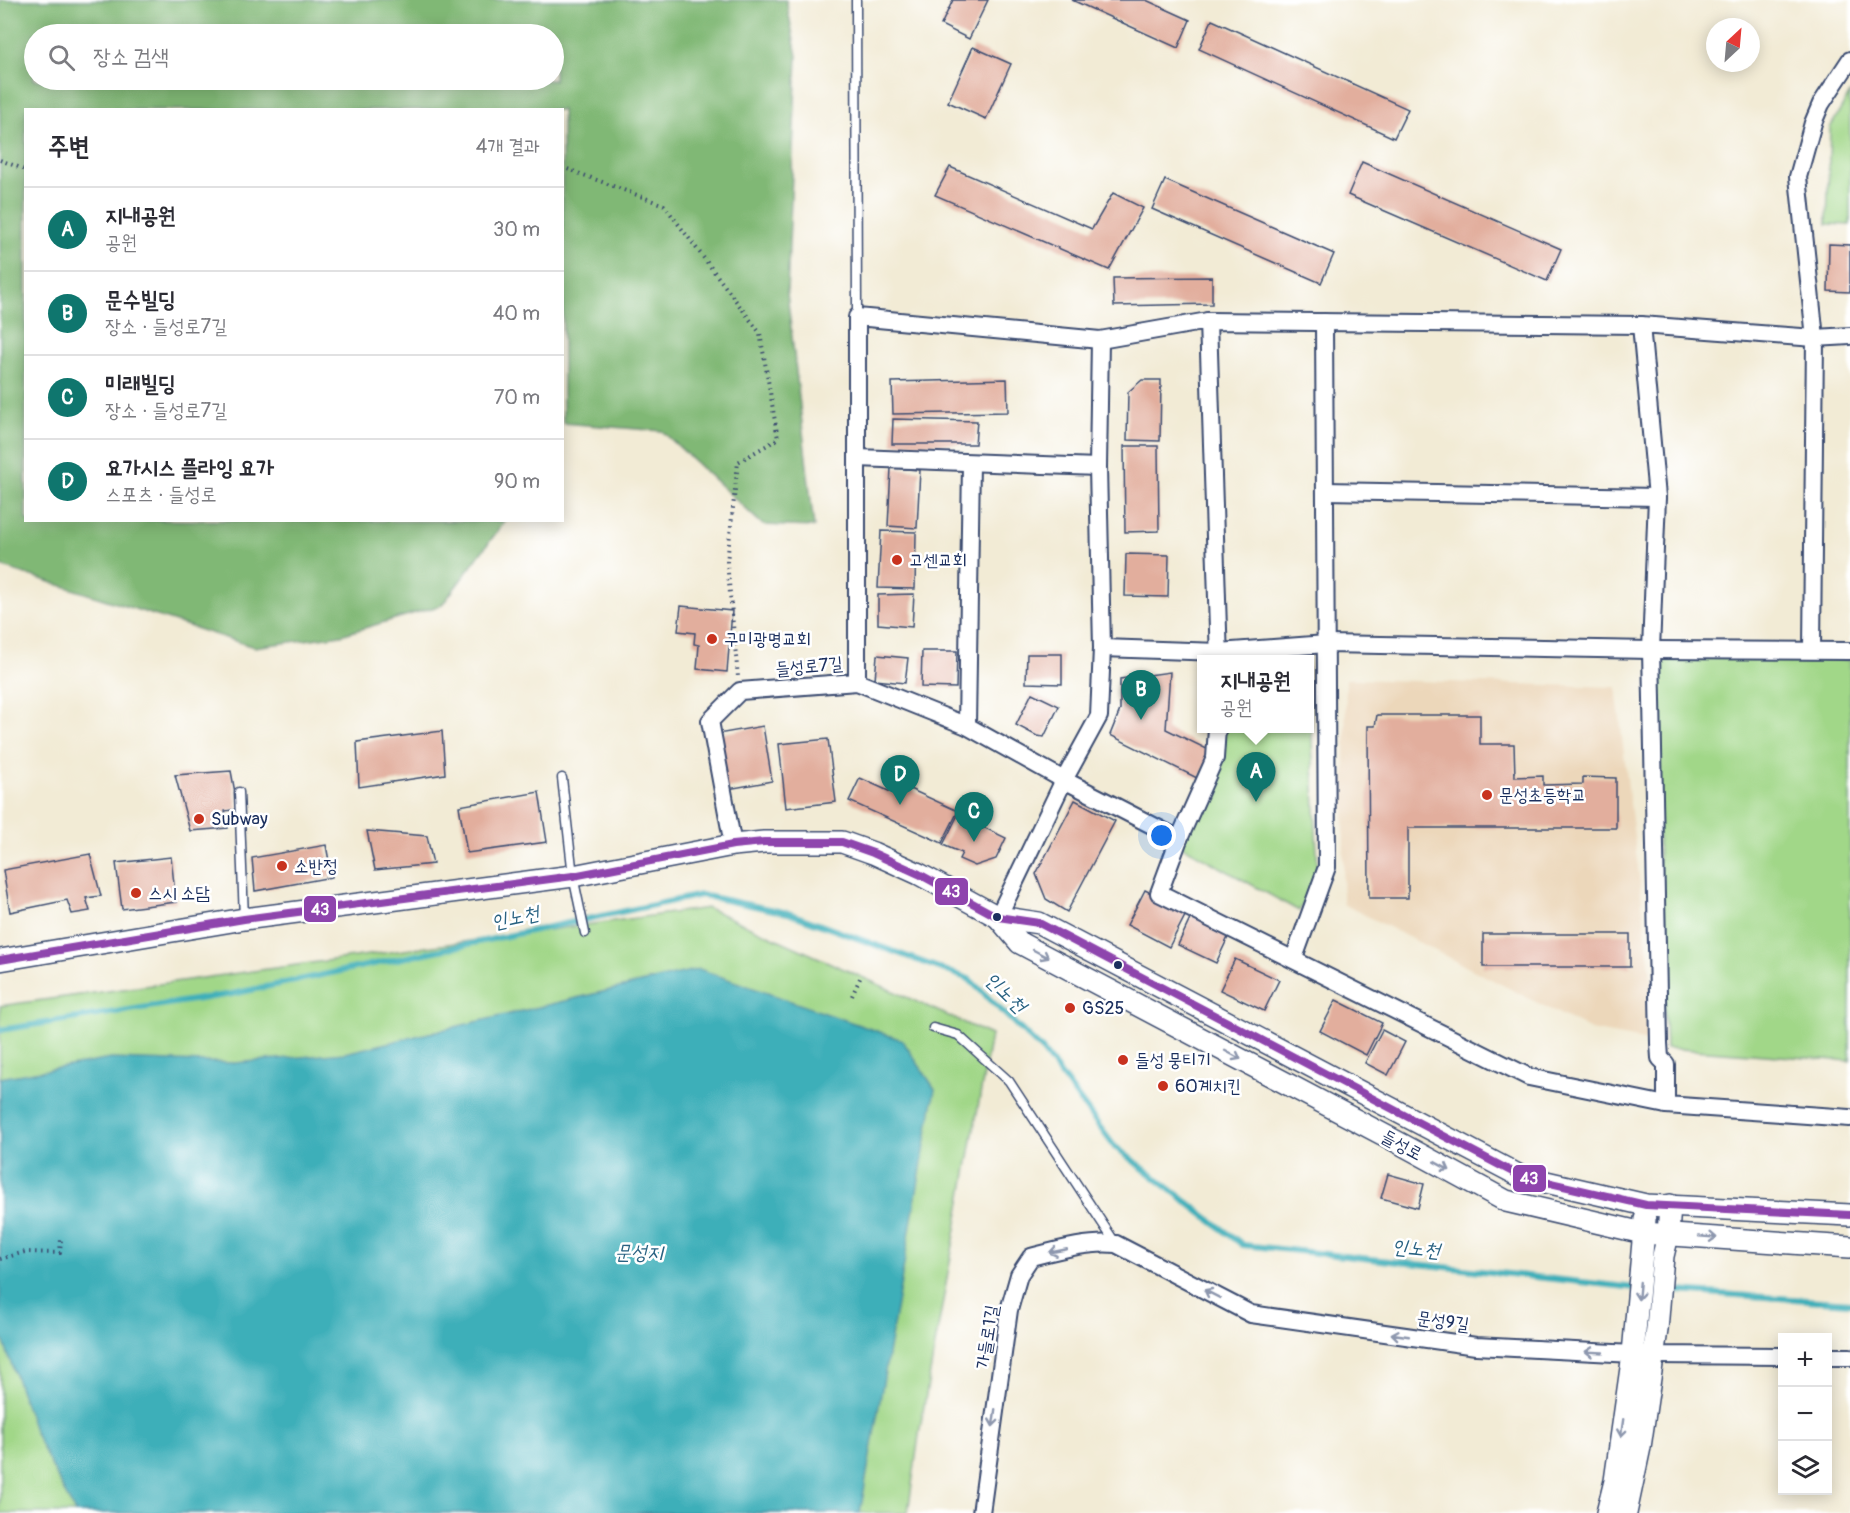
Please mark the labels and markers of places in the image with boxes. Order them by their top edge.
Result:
place label: 고센교회 [909,549,967,572]
marker: 고센교회 [890,553,904,567]
place label: 구미광명교회 [724,628,811,651]
marker: 구미광명교회 [705,632,719,646]
pin: B [1122,670,1160,720]
pin: A [1236,752,1276,802]
pin: D [880,756,920,805]
place label: 문성초등학교 [1499,784,1586,807]
marker: 문성초등학교 [1480,788,1494,802]
pin: C [954,792,994,842]
place label: Subway [211,808,268,831]
marker: Subway [192,812,206,826]
place label: 소반정 [294,855,337,878]
marker: 소반정 [275,859,289,873]
place label: 스시 소담 [148,882,210,905]
marker: 스시 소담 [129,886,143,900]
unlabelled marker [991,911,1003,923]
unlabelled marker [1112,959,1124,971]
place label: GS25 [1082,997,1124,1020]
marker: GS25 [1063,1001,1077,1015]
place label: 들성 뭉티기 [1135,1049,1211,1072]
marker: 들성 뭉티기 [1116,1053,1130,1067]
place label: 60계치킨 [1175,1075,1241,1098]
marker: 60계치킨 [1156,1079,1170,1093]

